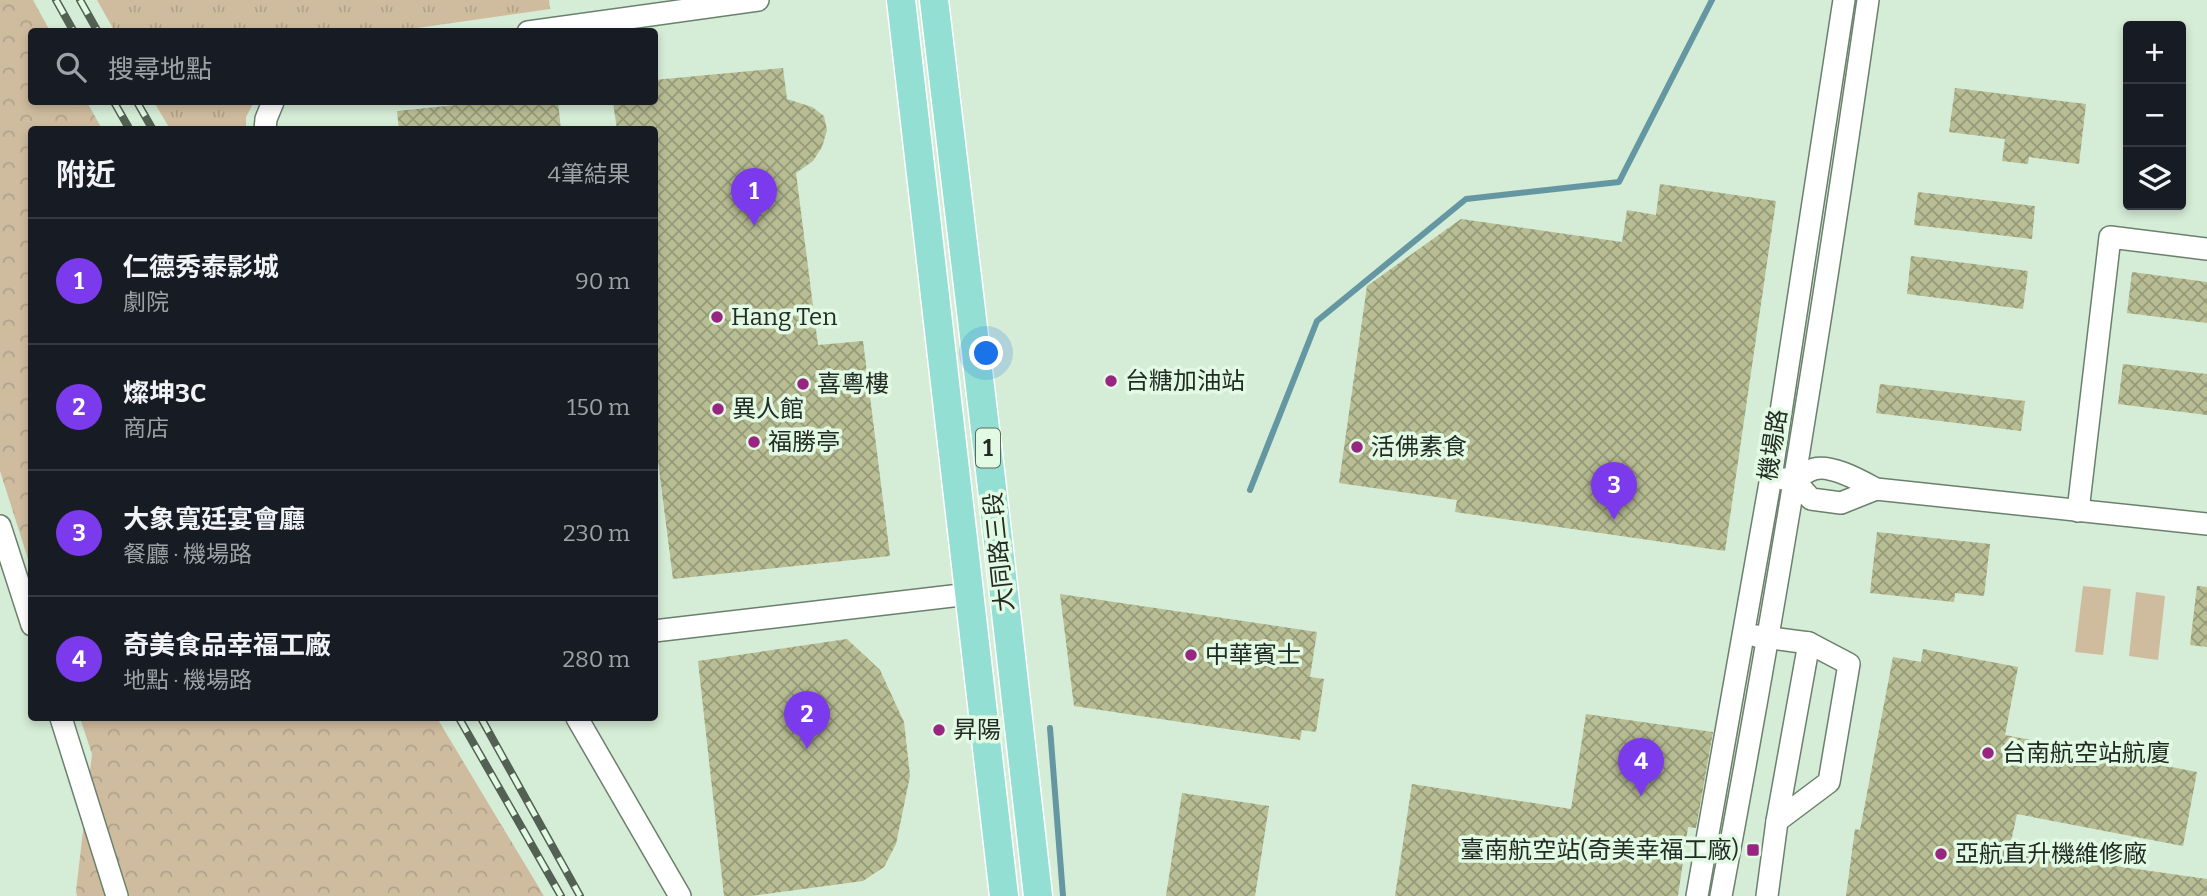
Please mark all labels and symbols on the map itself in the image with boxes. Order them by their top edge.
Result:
pin: 1 [731,168,777,226]
place label: Hang Ten [731,303,837,331]
marker: Hang Ten [709,309,725,325]
your location [969,336,1003,370]
place label: 台糖加油站 [1125,367,1245,395]
place label: 喜粵樓 [817,370,889,398]
marker: 台糖加油站 [1103,373,1119,389]
marker: 喜粵樓 [795,376,811,392]
place label: 異人館 [732,395,804,423]
marker: 異人館 [710,401,726,417]
street label: 機場路 [1754,407,1792,483]
place label: 福勝亭 [768,428,840,456]
road number: 1 [976,428,1000,468]
place label: 活佛素食 [1371,433,1467,461]
marker: 福勝亭 [746,434,762,450]
marker: 活佛素食 [1349,439,1365,455]
pin: 3 [1591,462,1637,520]
street label: 大同路三段 [979,491,1019,613]
place label: 中華賓士 [1205,641,1301,669]
marker: 中華賓士 [1183,647,1199,663]
pin: 2 [784,691,830,749]
place label: 昇陽 [953,716,1001,744]
marker: 昇陽 [931,722,947,738]
pin: 4 [1618,738,1664,796]
place label: 台南航空站航廈 [2002,739,2170,767]
marker: 台南航空站航廈 [1980,745,1996,761]
place label: 臺南航空站(奇美幸福工廠) [1460,836,1739,864]
place label: 亞航直升機維修廠 [1955,840,2147,868]
marker: 臺南航空站(奇美幸福工廠) [1745,842,1761,858]
marker: 亞航直升機維修廠 [1933,846,1949,862]

